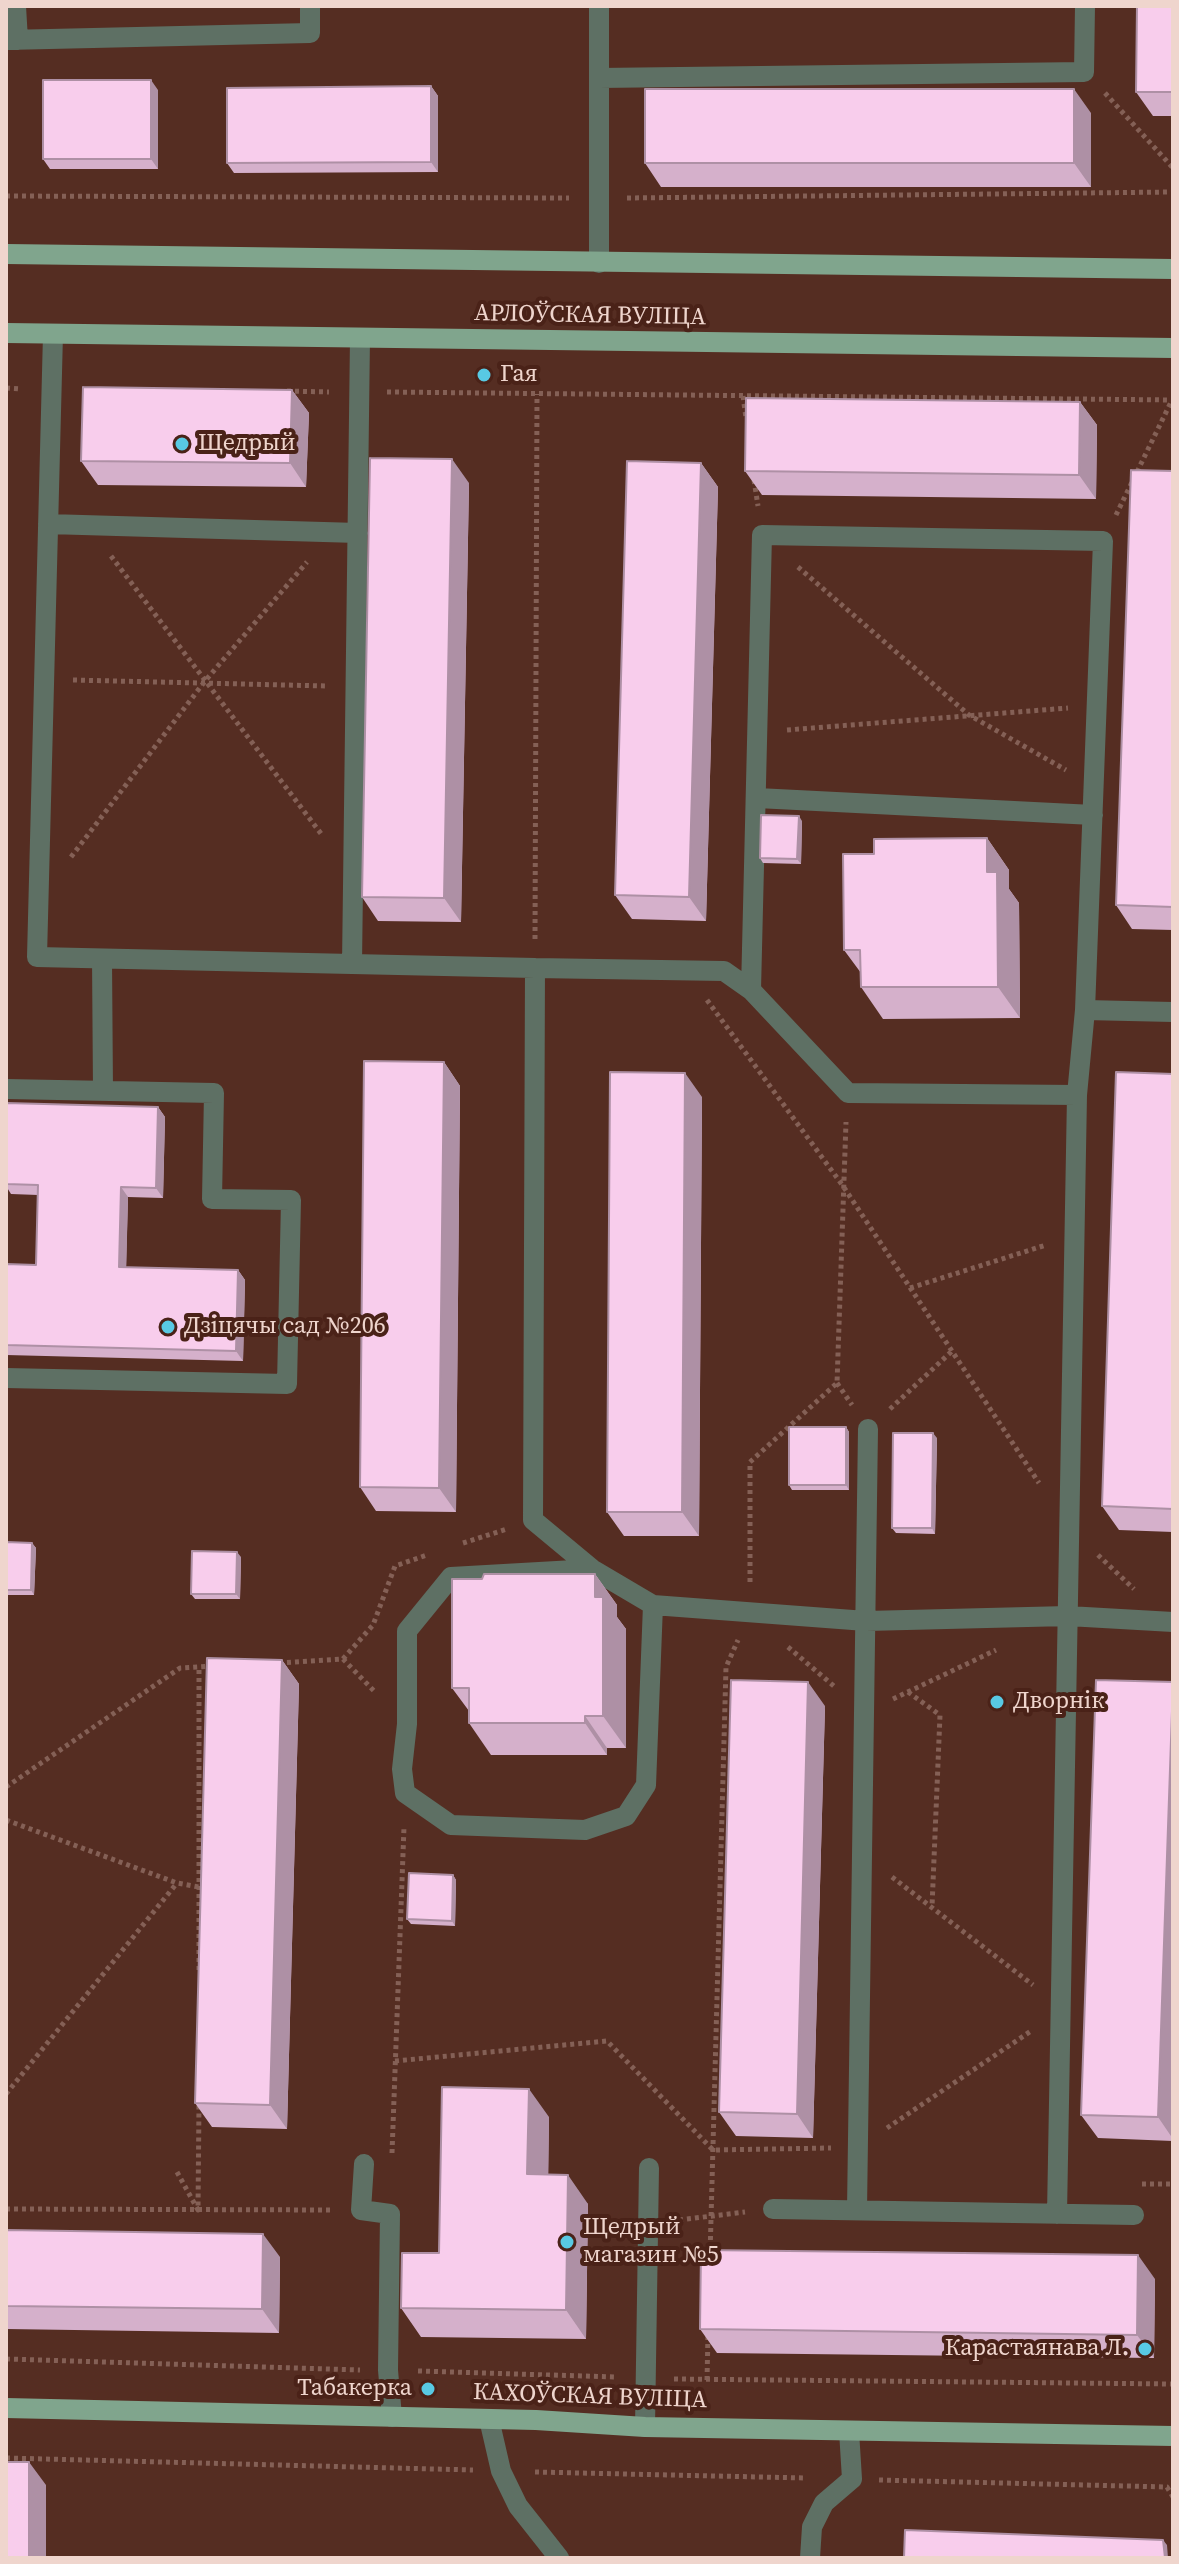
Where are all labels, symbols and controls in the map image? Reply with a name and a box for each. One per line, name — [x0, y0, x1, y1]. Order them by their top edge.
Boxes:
street label: АРЛОЎСКАЯ ВУЛІЦА — [474, 300, 706, 332]
place label: Гая — [500, 361, 537, 389]
marker: Гая — [475, 366, 493, 384]
place label: Щедрый — [198, 430, 295, 458]
marker: Щедрый — [173, 435, 191, 453]
place label: Дзіцячы сад №206 — [184, 1313, 386, 1341]
marker: Дзіцячы сад №206 — [159, 1318, 177, 1336]
place label: Дворнік — [1013, 1688, 1105, 1716]
marker: Дворнік — [988, 1693, 1006, 1711]
place label: Щедрый магазин №5 — [583, 2214, 719, 2270]
marker: Щедрый магазин №5 — [558, 2233, 576, 2251]
place label: Карастаянава Л. — [945, 2335, 1129, 2363]
marker: Карастаянава Л. — [1136, 2340, 1154, 2358]
place label: Табакерка — [297, 2375, 412, 2403]
street label: КАХОЎСКАЯ ВУЛІЦА — [472, 2379, 708, 2415]
marker: Табакерка — [419, 2380, 437, 2398]

